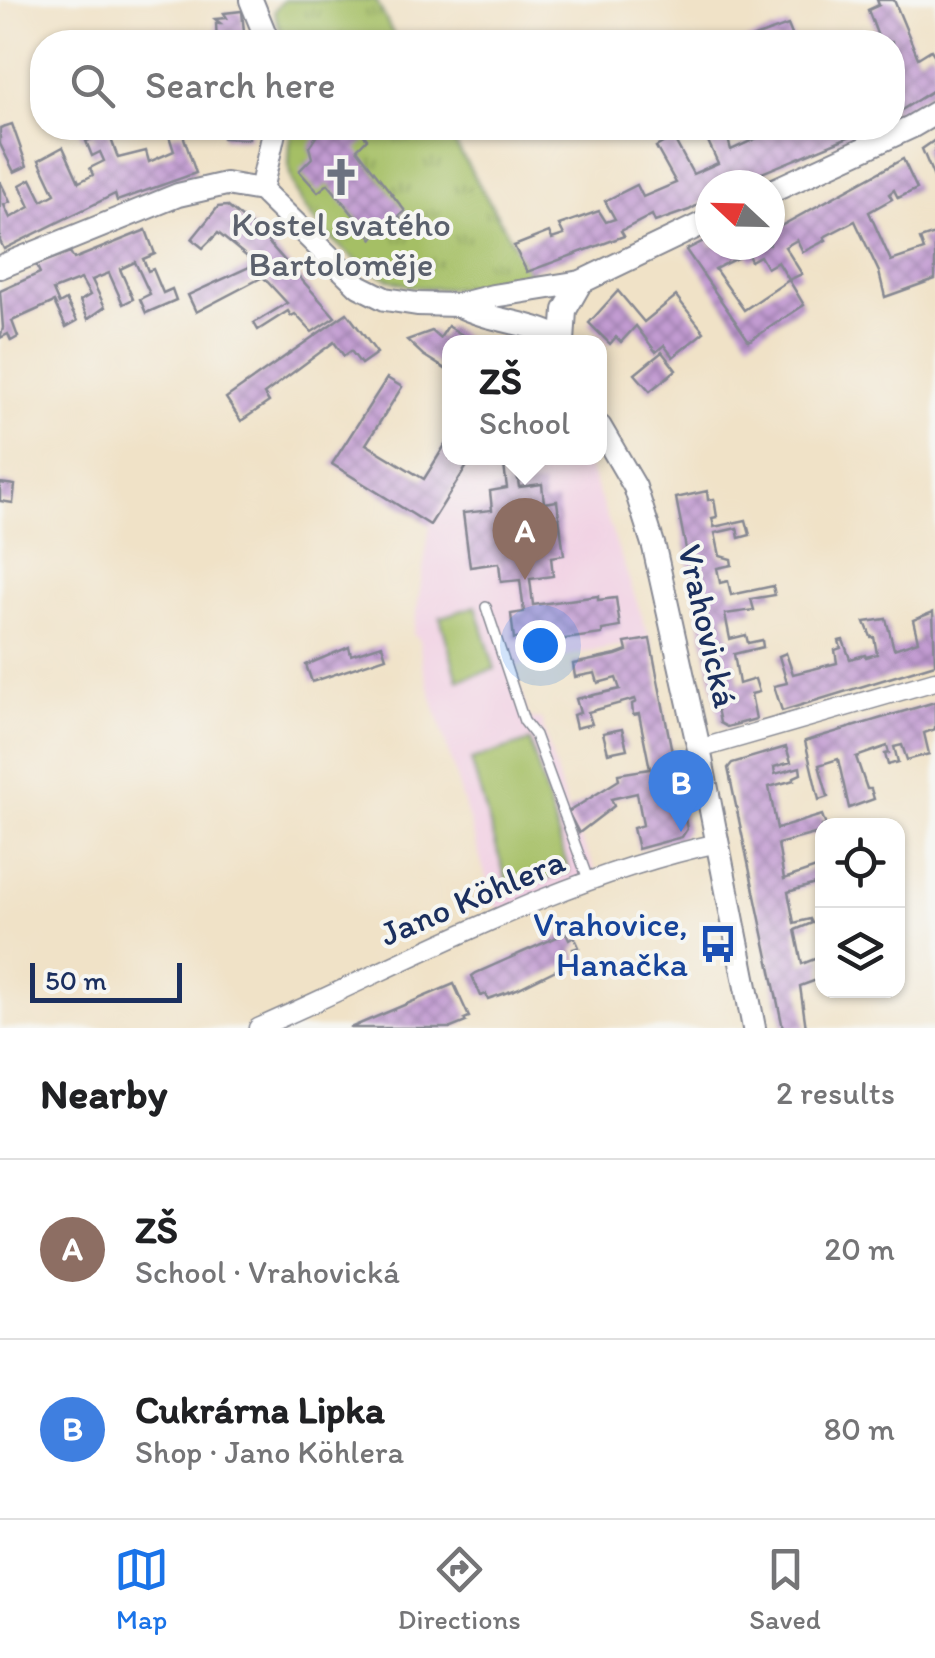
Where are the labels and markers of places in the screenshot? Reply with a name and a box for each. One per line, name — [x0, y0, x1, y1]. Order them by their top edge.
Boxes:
church icon: Kostel svatého Bartoloměje — [320, 156, 362, 198]
place label: Kostel svatého Bartoloměje — [231, 203, 451, 285]
pin: A — [492, 498, 558, 580]
pin: B — [648, 750, 714, 832]
place label: Vrahovice, Hanačka — [533, 903, 688, 985]
bus stop icon: Vrahovice, Hanačka — [697, 923, 739, 965]

